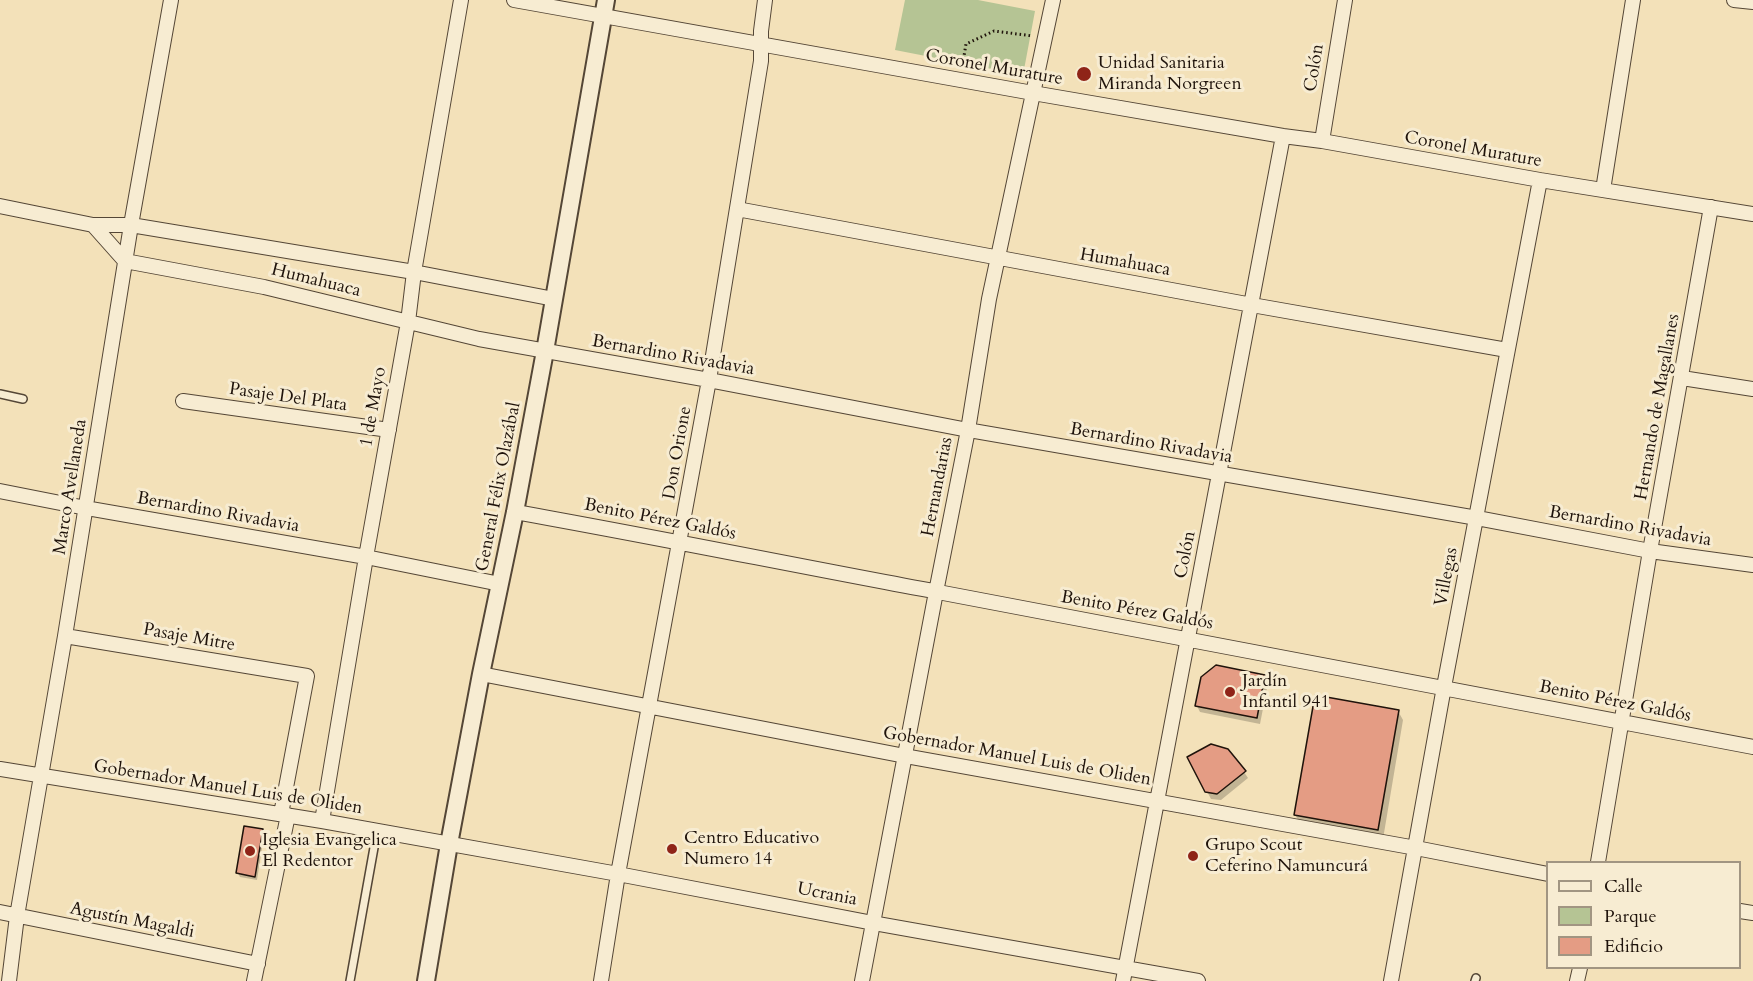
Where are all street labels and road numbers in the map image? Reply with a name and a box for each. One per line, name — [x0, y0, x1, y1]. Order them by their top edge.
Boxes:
street label: Colón — [1301, 43, 1329, 93]
street label: Coronel Murature — [924, 45, 1064, 91]
street label: Coronel Murature — [1403, 127, 1543, 173]
street label: Humahuaca — [1078, 244, 1172, 282]
street label: Humahuaca — [269, 259, 363, 303]
street label: Hernando de Magallanes — [1631, 312, 1685, 502]
street label: Bernardino Rivadavia — [590, 331, 756, 381]
street label: 1 de Mayo — [356, 365, 392, 449]
street label: Pasaje Del Plata — [228, 379, 348, 417]
street label: General Félix Olazábal — [472, 400, 526, 574]
street label: Don Orione — [659, 404, 697, 502]
street label: Marco Avellaneda — [50, 418, 92, 556]
street label: Bernardino Rivadavia — [1068, 419, 1234, 469]
street label: Hernandarias — [918, 435, 958, 539]
street label: Bernardino Rivadavia — [135, 488, 301, 538]
street label: Benito Pérez Galdós — [582, 495, 738, 545]
street label: Bernardino Rivadavia — [1547, 502, 1713, 552]
street label: Colón — [1171, 529, 1201, 581]
street label: Villegas — [1431, 546, 1463, 608]
street label: Benito Pérez Galdós — [1059, 587, 1215, 635]
street label: Pasaje Mitre — [141, 619, 237, 657]
street label: Benito Pérez Galdós — [1537, 677, 1693, 727]
street label: Gobernador Manuel Luis de Oliden — [881, 723, 1153, 791]
street label: Gobernador Manuel Luis de Oliden — [92, 756, 364, 820]
street label: Ucrania — [795, 879, 859, 911]
street label: Agustín Magaldi — [68, 898, 196, 944]

